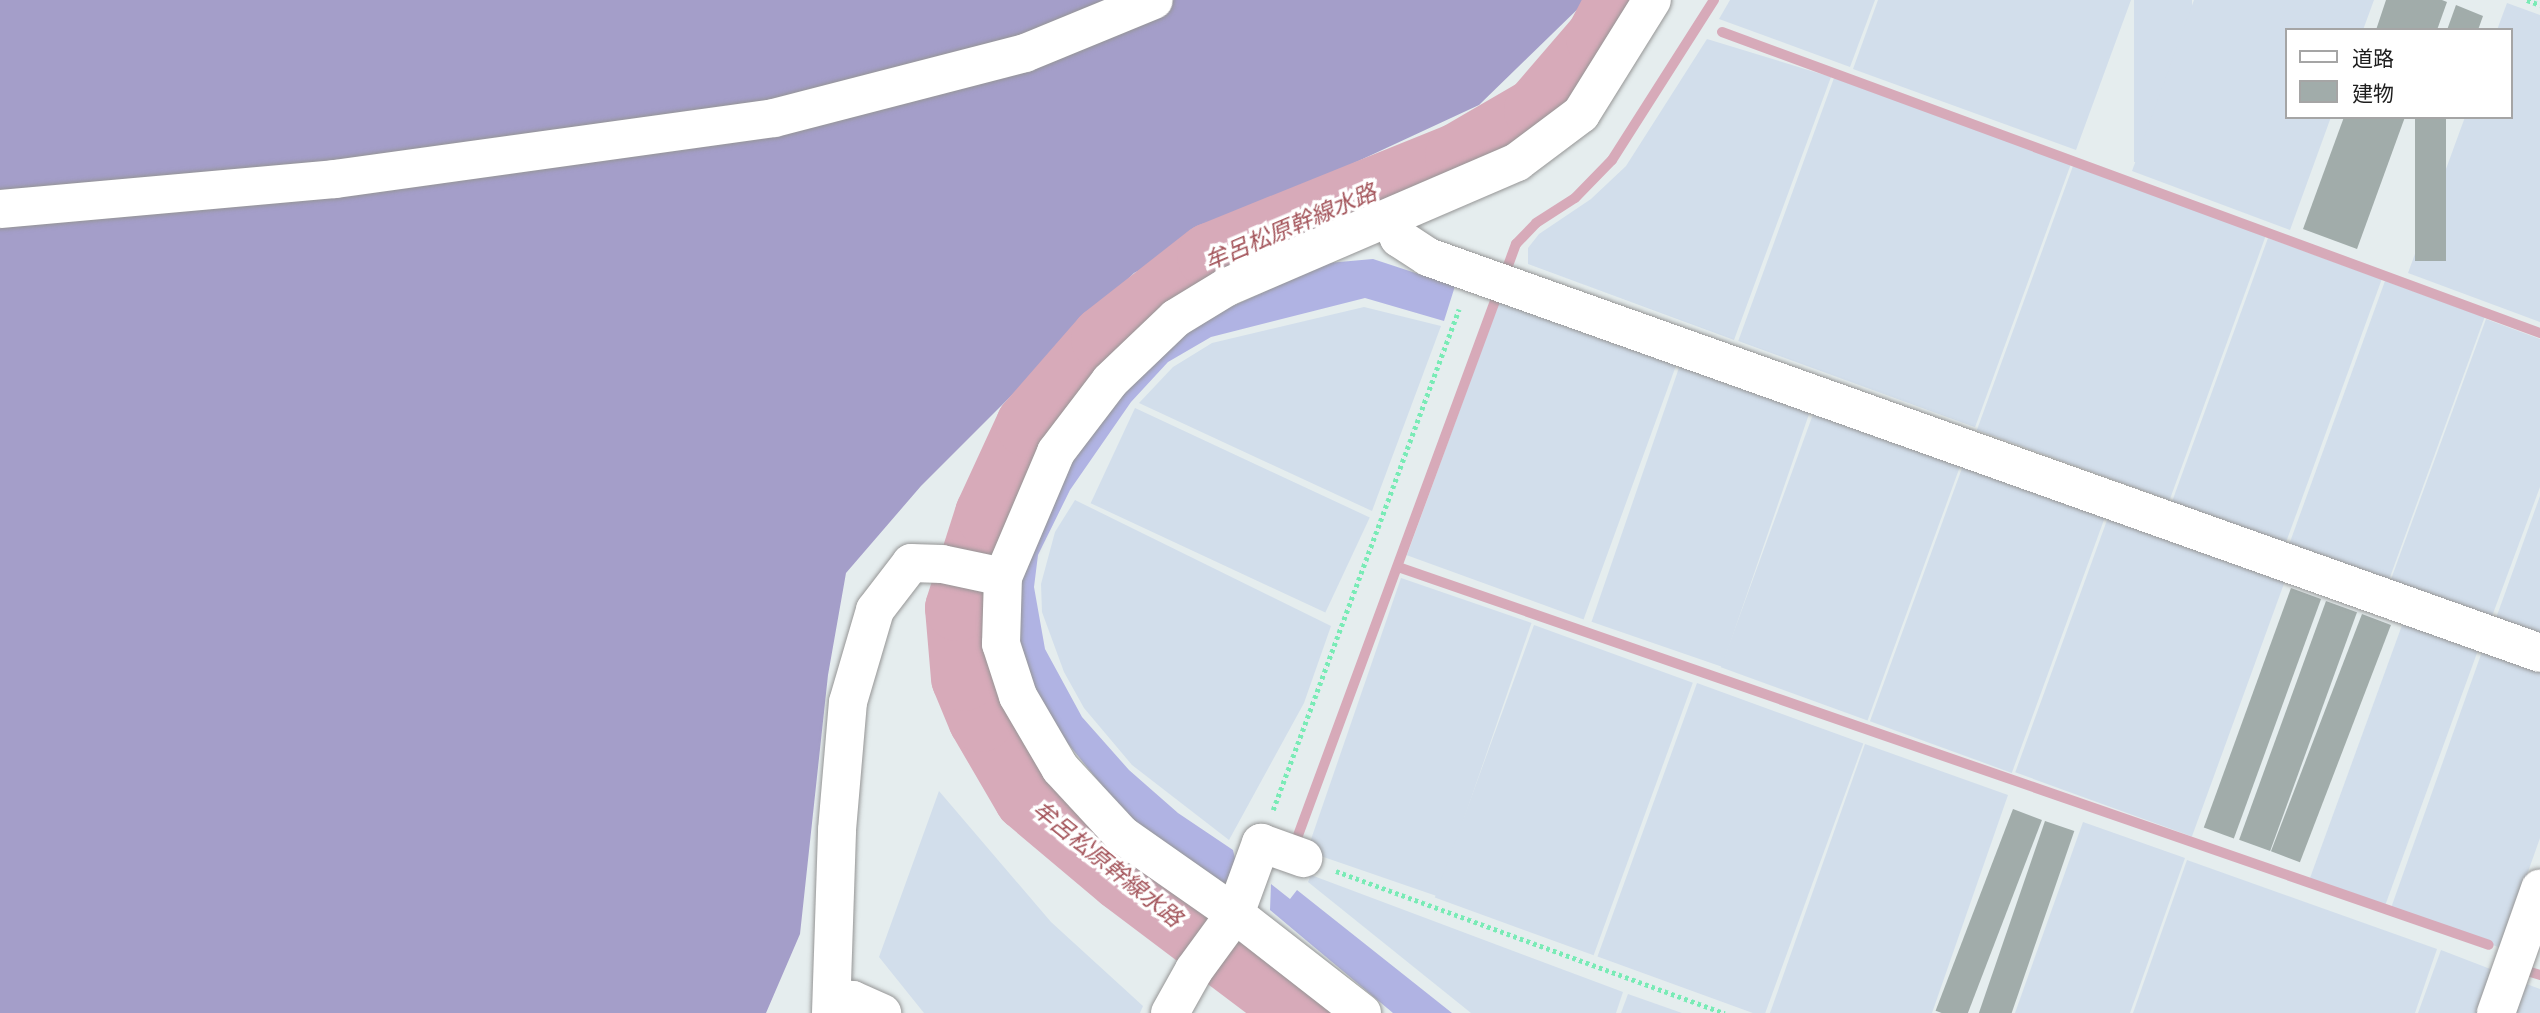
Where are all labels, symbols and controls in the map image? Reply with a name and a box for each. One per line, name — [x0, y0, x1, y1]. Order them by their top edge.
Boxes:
legend — [2284, 28, 2512, 119]
text: 道路 — [2352, 45, 2394, 71]
text: 建物 — [2352, 80, 2394, 106]
water label: 牟呂松原幹線水路 — [1200, 177, 1380, 275]
water label: 牟呂松原幹線水路 — [1028, 794, 1188, 932]

